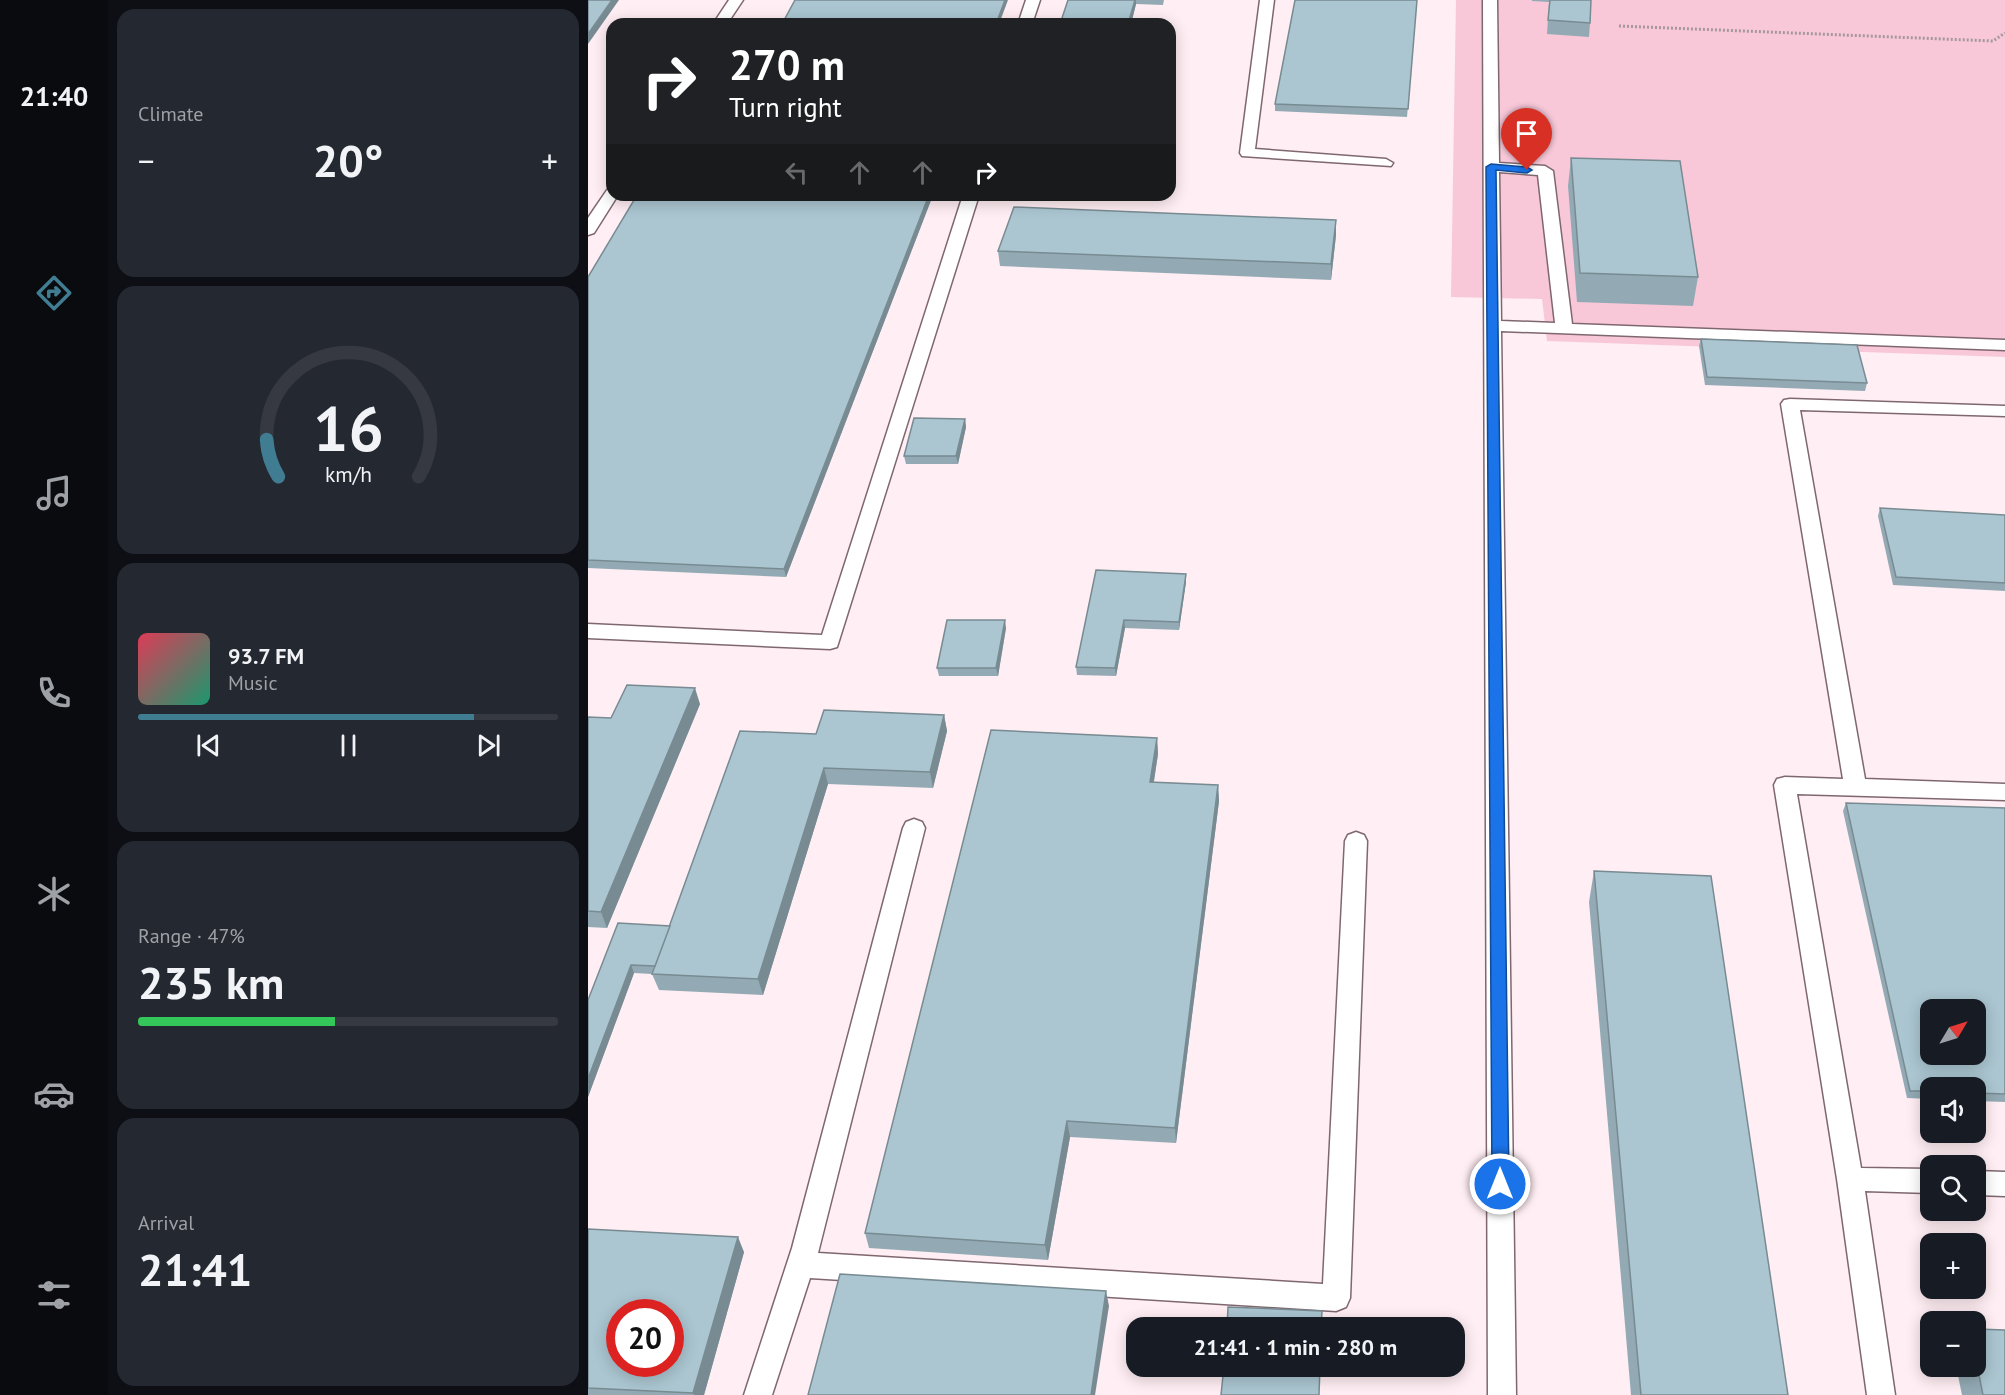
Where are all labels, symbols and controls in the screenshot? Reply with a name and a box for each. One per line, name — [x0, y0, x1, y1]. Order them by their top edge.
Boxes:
text: 270 m — [729, 37, 845, 92]
icon: right — [630, 42, 708, 120]
text: 21:40 — [20, 79, 88, 113]
text: Turn right — [729, 90, 842, 124]
text: Climate — [138, 101, 204, 127]
pin — [1501, 108, 1552, 170]
icon: arrive — [1510, 117, 1543, 150]
text: 20° — [313, 131, 383, 189]
text: − — [138, 139, 155, 182]
text: + — [541, 139, 558, 182]
icon: left — [780, 156, 813, 189]
icon: ahead — [843, 156, 876, 189]
icon: ahead — [906, 156, 939, 189]
icon: right — [969, 156, 1002, 189]
icon: directions — [33, 272, 75, 314]
text: 16 — [313, 387, 383, 468]
text: km/h — [324, 461, 371, 489]
icon: music — [33, 472, 75, 514]
text: 93.7 FM — [228, 642, 304, 670]
text: Music — [228, 670, 277, 696]
icon: phone — [33, 672, 75, 714]
icon: previous — [192, 729, 225, 762]
icon: pause — [332, 729, 365, 762]
icon: next — [472, 729, 505, 762]
icon: climate — [33, 873, 75, 915]
text: Range · 47% — [138, 923, 245, 949]
text: 235 km — [138, 953, 284, 1011]
north arrow — [1920, 999, 1986, 1065]
map controls — [1920, 999, 1986, 1377]
icon: car — [33, 1073, 75, 1115]
button: sound — [1920, 1077, 1986, 1143]
position arrow — [1468, 1152, 1532, 1216]
button: search — [1920, 1155, 1986, 1221]
text: Arrival — [138, 1210, 194, 1236]
button: + — [1920, 1233, 1986, 1299]
text: 21:41 — [138, 1240, 252, 1298]
icon: filters — [33, 1274, 75, 1316]
speed limit sign: 20 — [606, 1299, 684, 1377]
button: − — [1920, 1311, 1986, 1377]
text: 21:41 · 1 min · 280 m — [1194, 1333, 1397, 1361]

